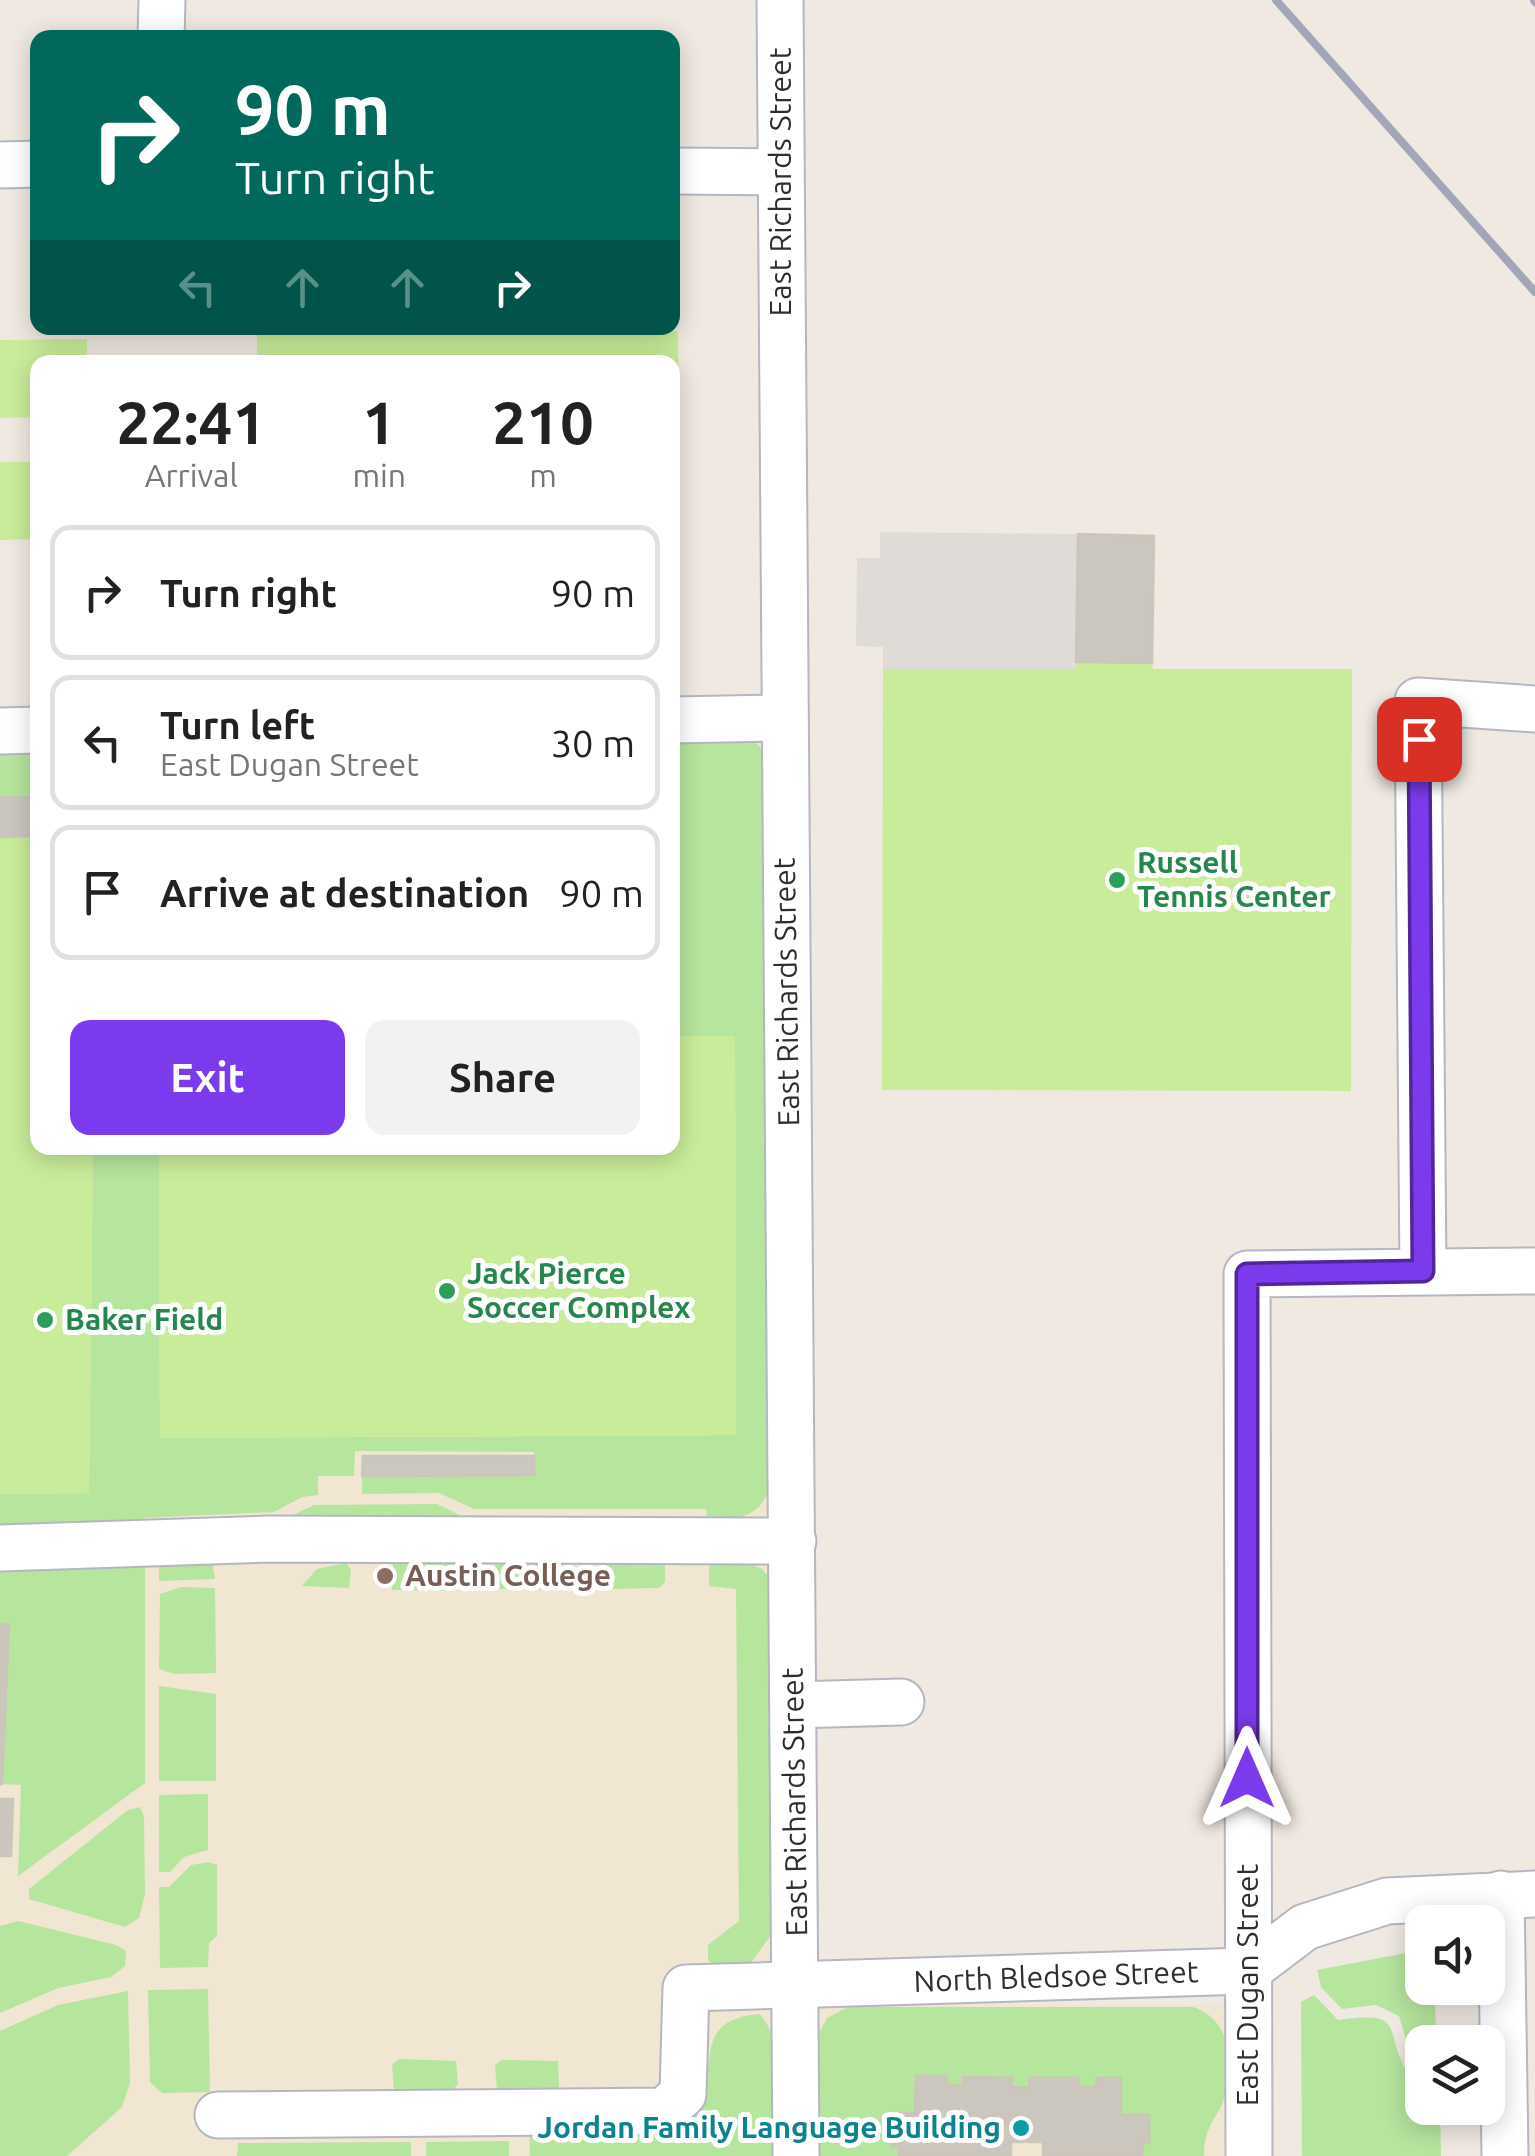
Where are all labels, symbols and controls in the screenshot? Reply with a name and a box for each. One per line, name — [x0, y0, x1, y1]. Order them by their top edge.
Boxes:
street label: East Richards Street — [763, 47, 797, 316]
icon: right — [70, 70, 200, 200]
text: 90 m — [235, 70, 391, 148]
text: Turn right — [235, 152, 435, 203]
icon: left — [170, 260, 225, 315]
icon: ahead — [275, 260, 330, 315]
icon: ahead — [380, 260, 435, 315]
icon: right — [485, 260, 540, 315]
text: 22:41 — [116, 388, 266, 455]
text: 1 — [362, 388, 396, 455]
text: 210 — [492, 388, 594, 455]
text: Arrival — [145, 457, 238, 493]
text: min — [352, 457, 406, 493]
text: m — [529, 457, 557, 493]
icon: right — [75, 565, 130, 620]
text: Turn right — [160, 572, 337, 614]
text: 90 m — [551, 572, 635, 614]
pin — [1377, 697, 1462, 782]
text: Turn left — [160, 704, 315, 746]
icon: arrive — [1392, 712, 1447, 767]
icon: left — [75, 715, 130, 770]
text: 30 m — [551, 722, 635, 764]
text: East Dugan Street — [160, 746, 419, 782]
place label: Russell Tennis Center — [1137, 845, 1331, 913]
street label: East Richards Street — [767, 857, 805, 1127]
icon: arrive — [75, 865, 130, 920]
marker: Russell Tennis Center — [1106, 869, 1128, 891]
text: Arrive at destination — [160, 872, 529, 914]
text: 90 m — [559, 872, 644, 914]
button: Exit — [70, 1020, 345, 1135]
button: Share — [365, 1020, 640, 1135]
place label: Jack Pierce Soccer Complex — [467, 1256, 691, 1324]
marker: Jack Pierce Soccer Complex — [436, 1280, 458, 1302]
place label: Baker Field — [65, 1302, 223, 1336]
marker: Baker Field — [34, 1309, 56, 1331]
place label: Austin College — [405, 1558, 611, 1592]
marker: Austin College — [374, 1565, 396, 1587]
street label: East Richards Street — [775, 1667, 813, 1937]
position arrow — [1195, 1726, 1299, 1830]
street label: East Dugan Street — [1230, 1863, 1264, 2106]
map controls — [1405, 1905, 1505, 2125]
button: sound — [1405, 1905, 1505, 2005]
street label: North Bledsoe Street — [913, 1954, 1199, 1998]
button: layers — [1405, 2025, 1505, 2125]
place label: Jordan Family Language Building — [537, 2110, 1001, 2144]
marker: Jordan Family Language Building — [1010, 2117, 1032, 2139]

